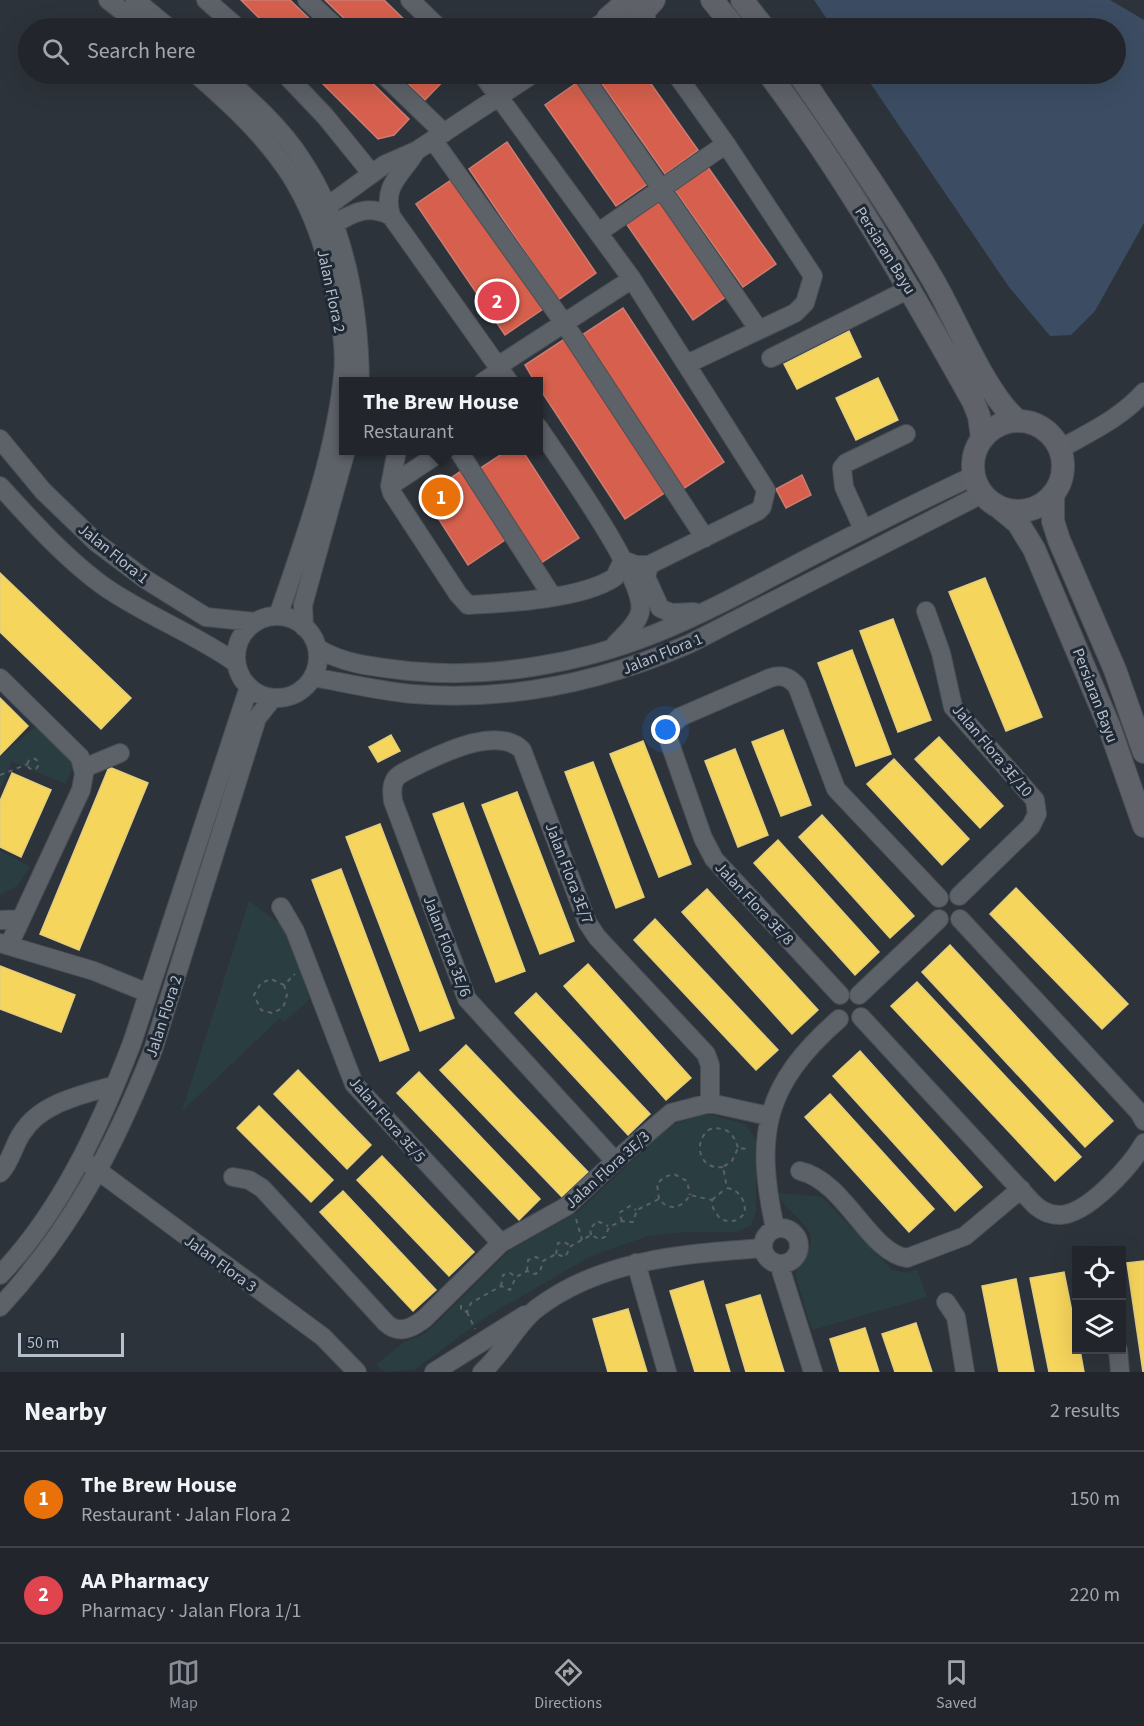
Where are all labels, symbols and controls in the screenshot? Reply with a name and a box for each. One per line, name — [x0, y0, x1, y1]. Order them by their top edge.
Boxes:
search box — [18, 18, 1126, 84]
icon: search — [39, 35, 72, 68]
text: Search here — [87, 35, 195, 67]
street label: Persiaran Bayu — [849, 202, 921, 299]
street label: Jalan Flora 2 — [311, 247, 351, 335]
pin: 2 — [478, 278, 516, 324]
popup — [339, 377, 543, 455]
text: The Brew House — [363, 386, 519, 418]
text: Restaurant — [363, 418, 454, 446]
pin: 1 — [422, 474, 460, 520]
street label: Jalan Flora 1 — [73, 519, 153, 589]
street label: Jalan Flora 1 — [619, 628, 706, 680]
street label: Persiaran Bayu — [1067, 645, 1123, 746]
street label: Jalan Flora 3E/10 — [947, 700, 1038, 802]
your location — [651, 715, 680, 744]
street label: Jalan Flora 3E/7 — [540, 820, 598, 927]
street label: Jalan Flora 3E/8 — [710, 857, 799, 950]
street label: Jalan Flora 3E/6 — [418, 893, 476, 1000]
street label: Jalan Flora 2 — [140, 973, 188, 1060]
street label: Jalan Flora 3E/5 — [344, 1072, 431, 1167]
street label: Jalan Flora 3E/3 — [561, 1126, 655, 1214]
street label: Jalan Flora 3 — [180, 1230, 261, 1298]
map controls — [1072, 1246, 1126, 1354]
button: locate — [1072, 1246, 1126, 1300]
button: layers — [1072, 1300, 1126, 1354]
scale bar — [18, 1330, 124, 1358]
text: 50 m — [27, 1332, 59, 1354]
text: Nearby — [24, 1393, 107, 1430]
text: 2 results — [1050, 1397, 1120, 1425]
text: The Brew House — [81, 1469, 237, 1501]
text: 1 — [38, 1485, 49, 1513]
text: 150 m — [1070, 1485, 1120, 1513]
text: Restaurant · Jalan Flora 2 — [81, 1501, 291, 1529]
text: AA Pharmacy — [81, 1565, 209, 1597]
text: 2 — [38, 1581, 49, 1609]
text: 220 m — [1070, 1581, 1120, 1609]
text: Pharmacy · Jalan Flora 1/1 — [81, 1597, 301, 1625]
tab: Map — [167, 1656, 200, 1714]
tab: Directions — [534, 1656, 602, 1714]
tab: Saved — [936, 1656, 977, 1714]

